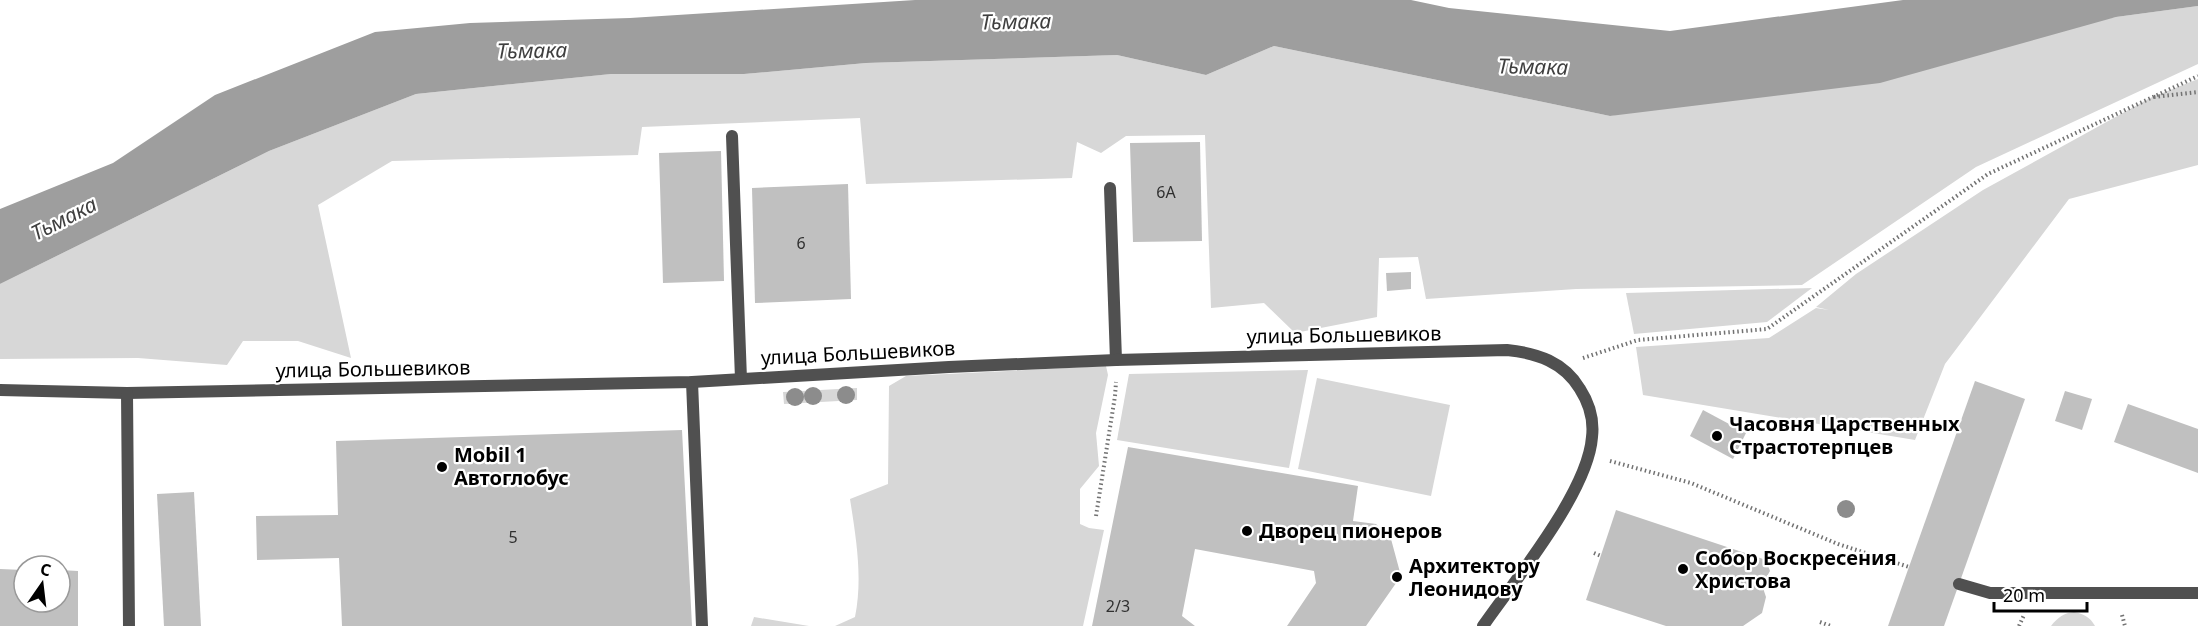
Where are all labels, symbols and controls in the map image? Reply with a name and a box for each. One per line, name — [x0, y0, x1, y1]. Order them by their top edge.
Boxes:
water label: Тьмака — [980, 6, 1052, 36]
water label: Тьмака — [496, 35, 568, 65]
water label: Тьмака — [1497, 51, 1569, 81]
house number: 6А — [1156, 181, 1176, 203]
water label: Тьмака — [26, 190, 102, 247]
house number: 6 — [796, 232, 806, 254]
street label: улица Большевиков — [1246, 319, 1442, 350]
street label: улица Большевиков — [760, 334, 956, 371]
street label: улица Большевиков — [275, 353, 471, 384]
place label: Часовня Царственных Страстотерпцев — [1729, 410, 1960, 460]
marker: Часовня Царственных Страстотерпцев — [1710, 429, 1724, 443]
place label: Mobil 1 Автоглобус — [454, 441, 569, 491]
marker: Mobil 1 Автоглобус — [435, 460, 449, 474]
place label: Дворец пионеров — [1259, 517, 1442, 544]
marker: Дворец пионеров — [1240, 524, 1254, 538]
house number: 5 — [508, 526, 518, 548]
place label: Собор Воскресения Христова — [1695, 544, 1897, 594]
place label: Архитектору Леонидову — [1409, 552, 1540, 602]
north arrow — [12, 554, 72, 614]
text: С — [38, 558, 53, 581]
marker: Собор Воскресения Христова — [1676, 562, 1690, 576]
marker: Архитектору Леонидову — [1390, 570, 1404, 584]
scale bar — [1994, 575, 2087, 613]
text: 20 m — [2003, 583, 2045, 607]
house number: 2/3 — [1106, 595, 1130, 617]

